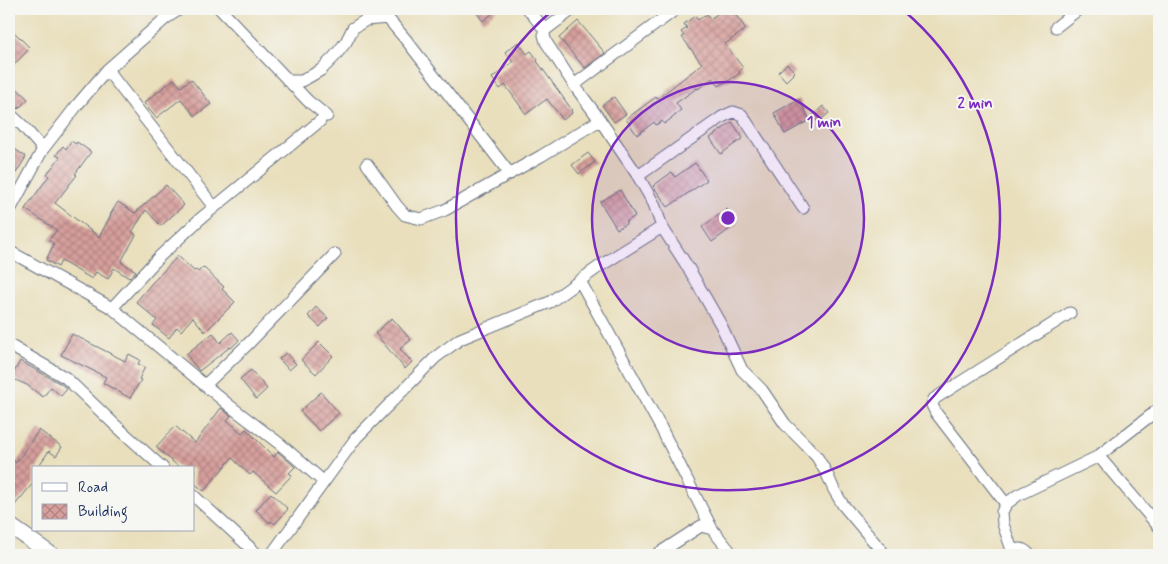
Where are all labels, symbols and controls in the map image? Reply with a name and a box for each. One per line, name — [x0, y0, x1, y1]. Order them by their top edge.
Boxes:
text: 2 min — [957, 94, 993, 114]
text: 1 min — [807, 113, 841, 133]
centre of rings — [719, 209, 737, 227]
legend — [32, 466, 195, 532]
text: Road — [78, 478, 108, 498]
text: Building — [78, 502, 128, 523]

